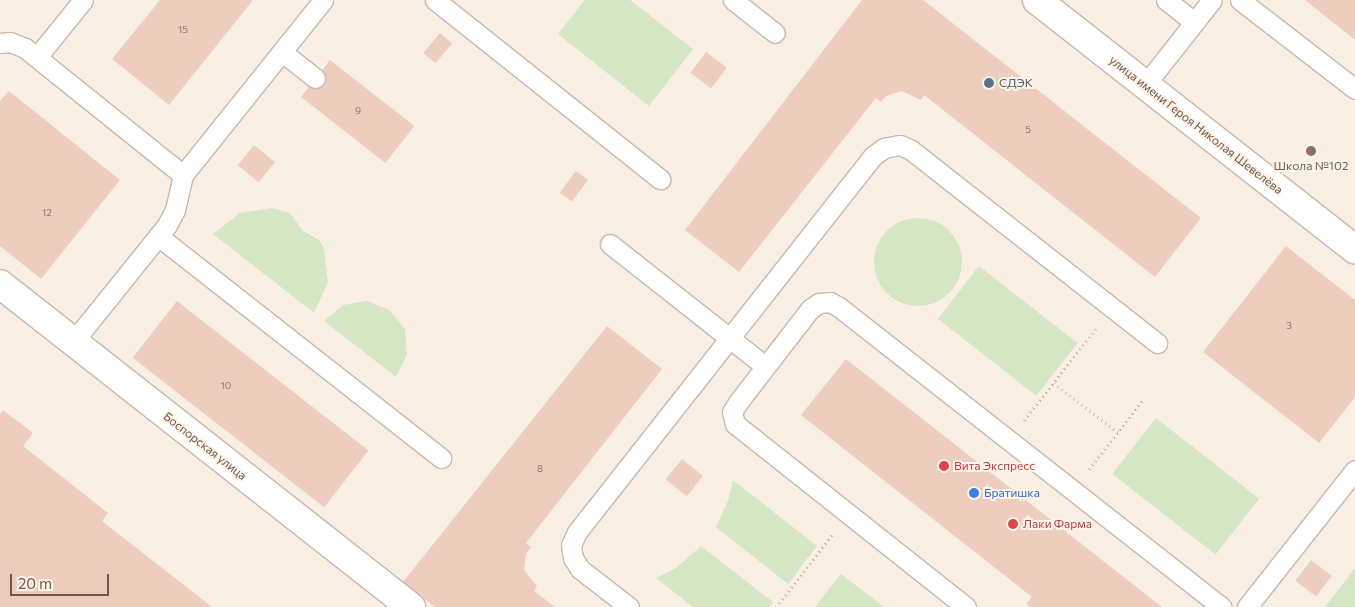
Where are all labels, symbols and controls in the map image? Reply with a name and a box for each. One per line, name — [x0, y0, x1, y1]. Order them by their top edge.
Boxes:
house number: 15 — [178, 24, 188, 36]
street label: улица имени Героя Николая Шевелёва — [1106, 53, 1286, 197]
place label: СДЭК — [999, 76, 1033, 90]
marker: СДЭК — [983, 77, 995, 89]
house number: 9 — [355, 105, 361, 117]
house number: 5 — [1025, 124, 1031, 136]
marker: Школа №102 — [1305, 145, 1317, 157]
place label: Школа №102 — [1274, 159, 1348, 173]
house number: 12 — [42, 207, 52, 219]
house number: 3 — [1286, 320, 1292, 332]
house number: 10 — [221, 380, 231, 392]
street label: Боспорская улица — [161, 409, 249, 483]
place label: Вита Экспресс — [954, 459, 1035, 473]
marker: Вита Экспресс — [938, 460, 950, 472]
house number: 8 — [537, 463, 543, 475]
place label: Братишка — [984, 486, 1040, 500]
marker: Братишка — [968, 487, 980, 499]
place label: Лаки Фарма — [1023, 517, 1092, 531]
marker: Лаки Фарма — [1007, 518, 1019, 530]
scale bar — [12, 564, 111, 596]
text: 20 m — [18, 574, 52, 592]

